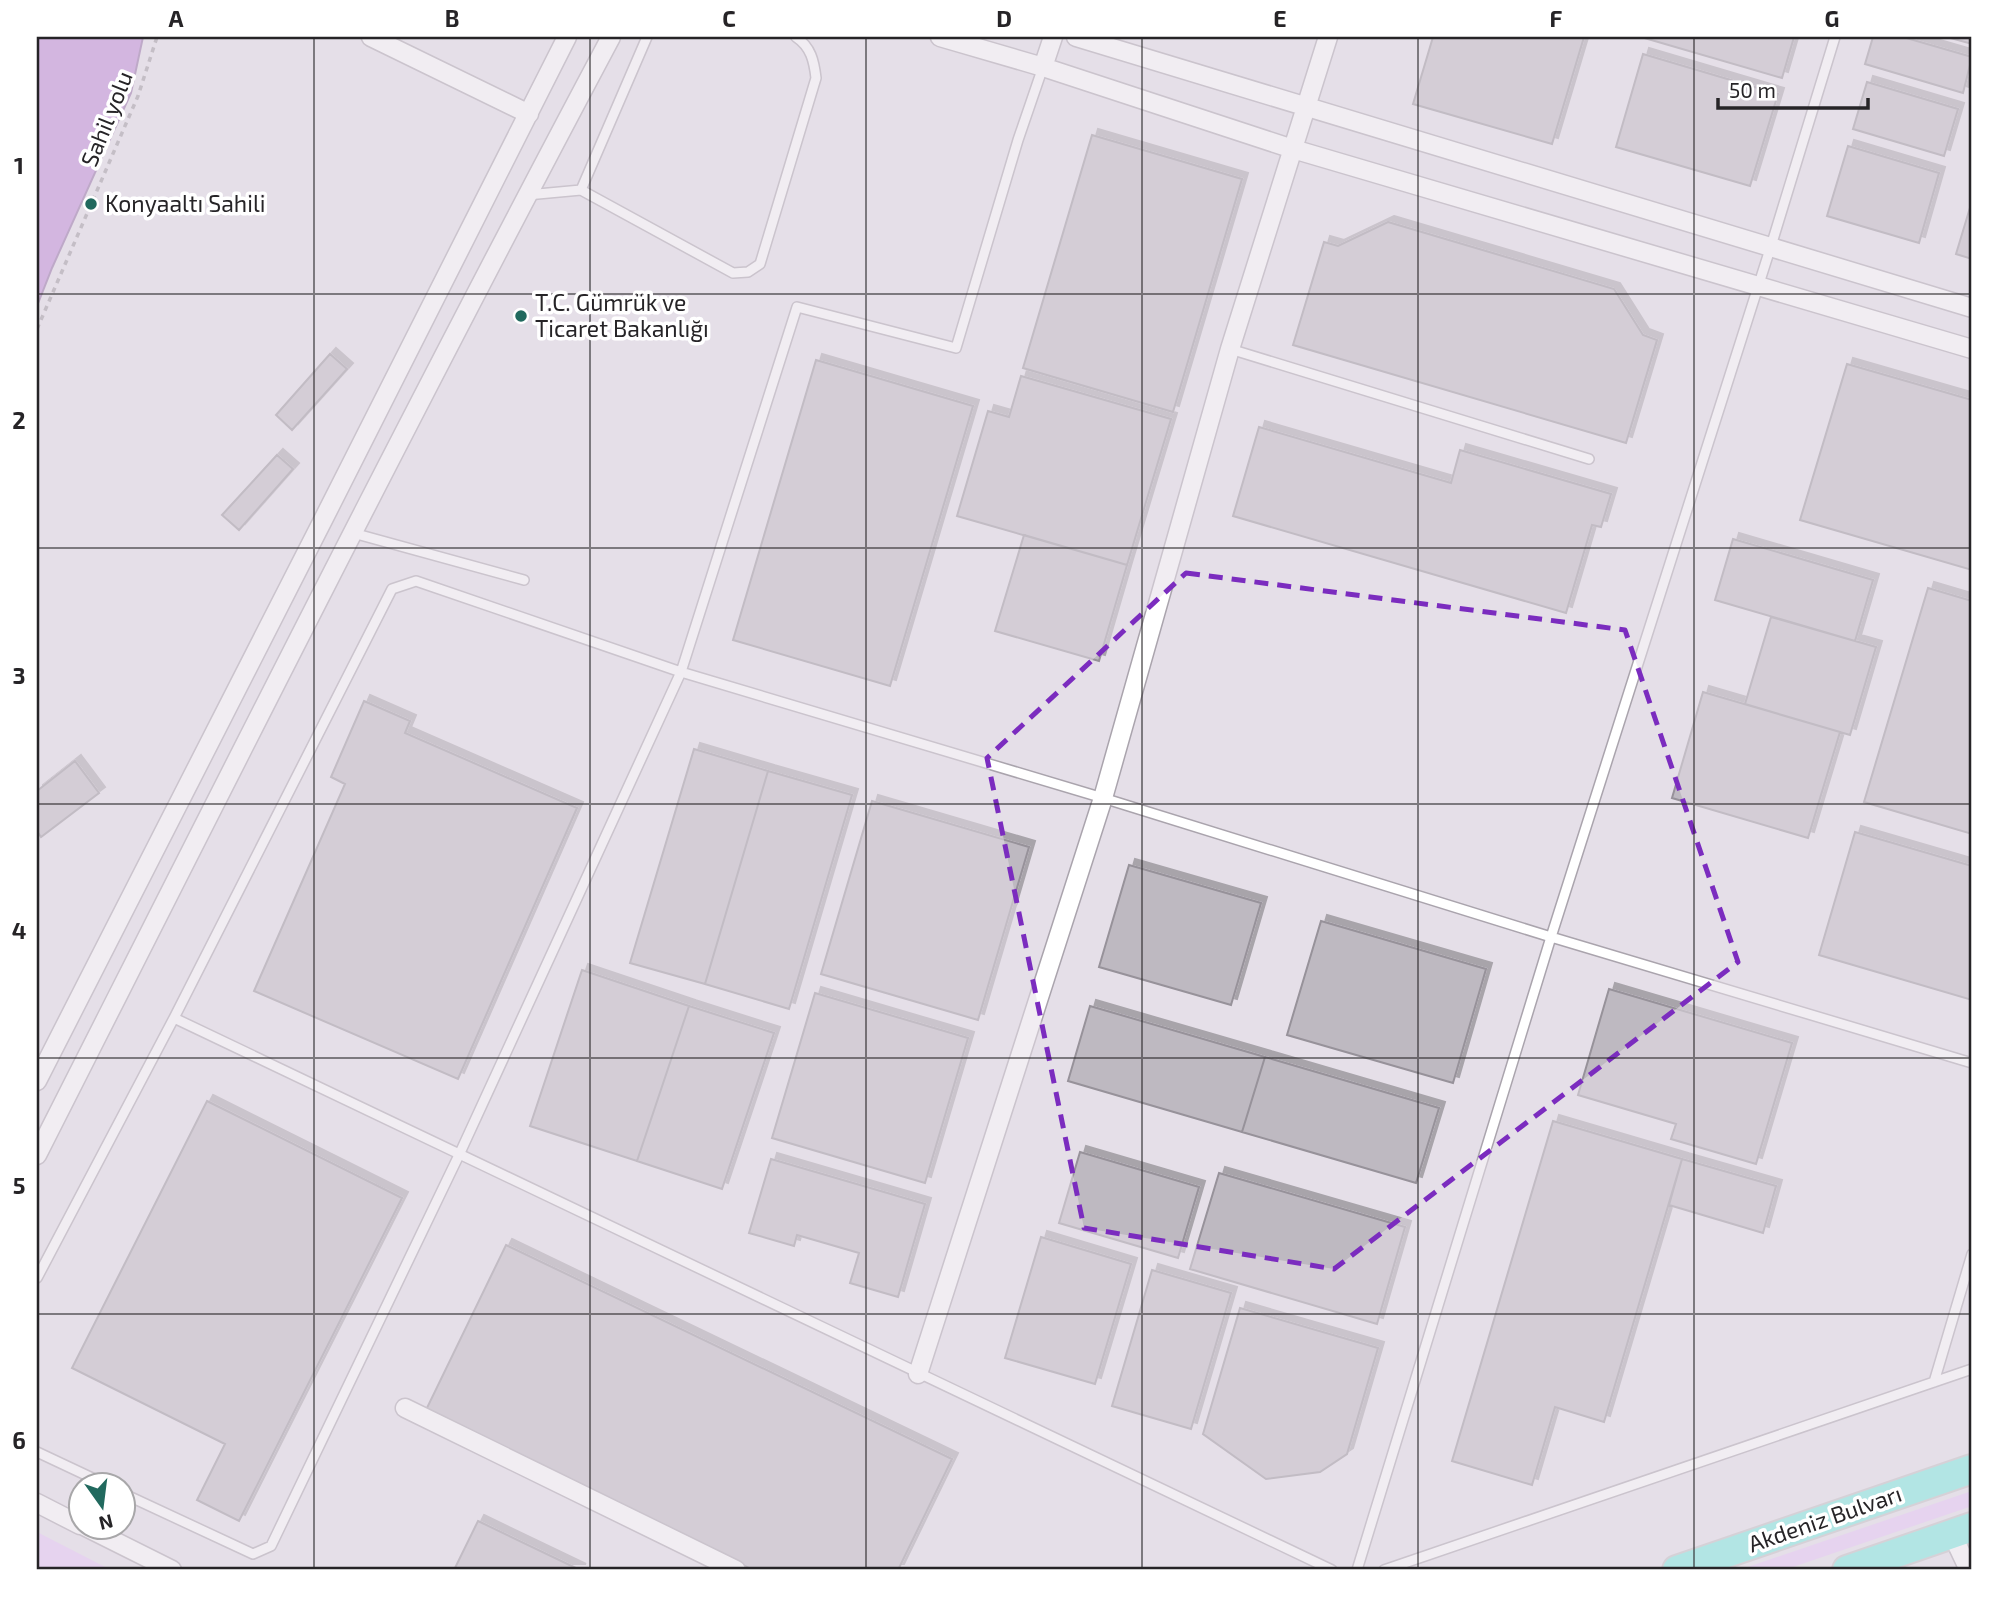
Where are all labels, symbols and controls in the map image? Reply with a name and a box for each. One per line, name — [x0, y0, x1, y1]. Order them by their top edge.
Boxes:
text: A — [168, 4, 184, 32]
text: B — [445, 4, 459, 32]
text: C — [722, 4, 736, 32]
text: D — [996, 4, 1012, 32]
text: E — [1273, 4, 1287, 32]
text: F — [1550, 4, 1563, 32]
text: G — [1825, 4, 1839, 32]
scale bar — [1718, 66, 1869, 110]
street label: Sahil yolu — [74, 67, 138, 170]
text: 50 m — [1729, 77, 1776, 102]
text: 1 — [14, 151, 24, 179]
place label: Konyaaltı Sahili — [105, 189, 265, 217]
marker: Konyaaltı Sahili — [83, 196, 99, 212]
place label: T.C. Gümrük ve Ticaret Bakanlığı — [535, 288, 709, 342]
marker: T.C. Gümrük ve Ticaret Bakanlığı — [513, 308, 529, 324]
text: 2 — [12, 406, 26, 434]
text: 3 — [12, 661, 26, 689]
text: 4 — [12, 916, 26, 944]
text: 5 — [13, 1171, 25, 1199]
text: 6 — [12, 1426, 26, 1454]
north arrow — [66, 1470, 136, 1540]
street label: Akdeniz Bulvarı — [1744, 1479, 1905, 1557]
text: N — [97, 1510, 116, 1536]

